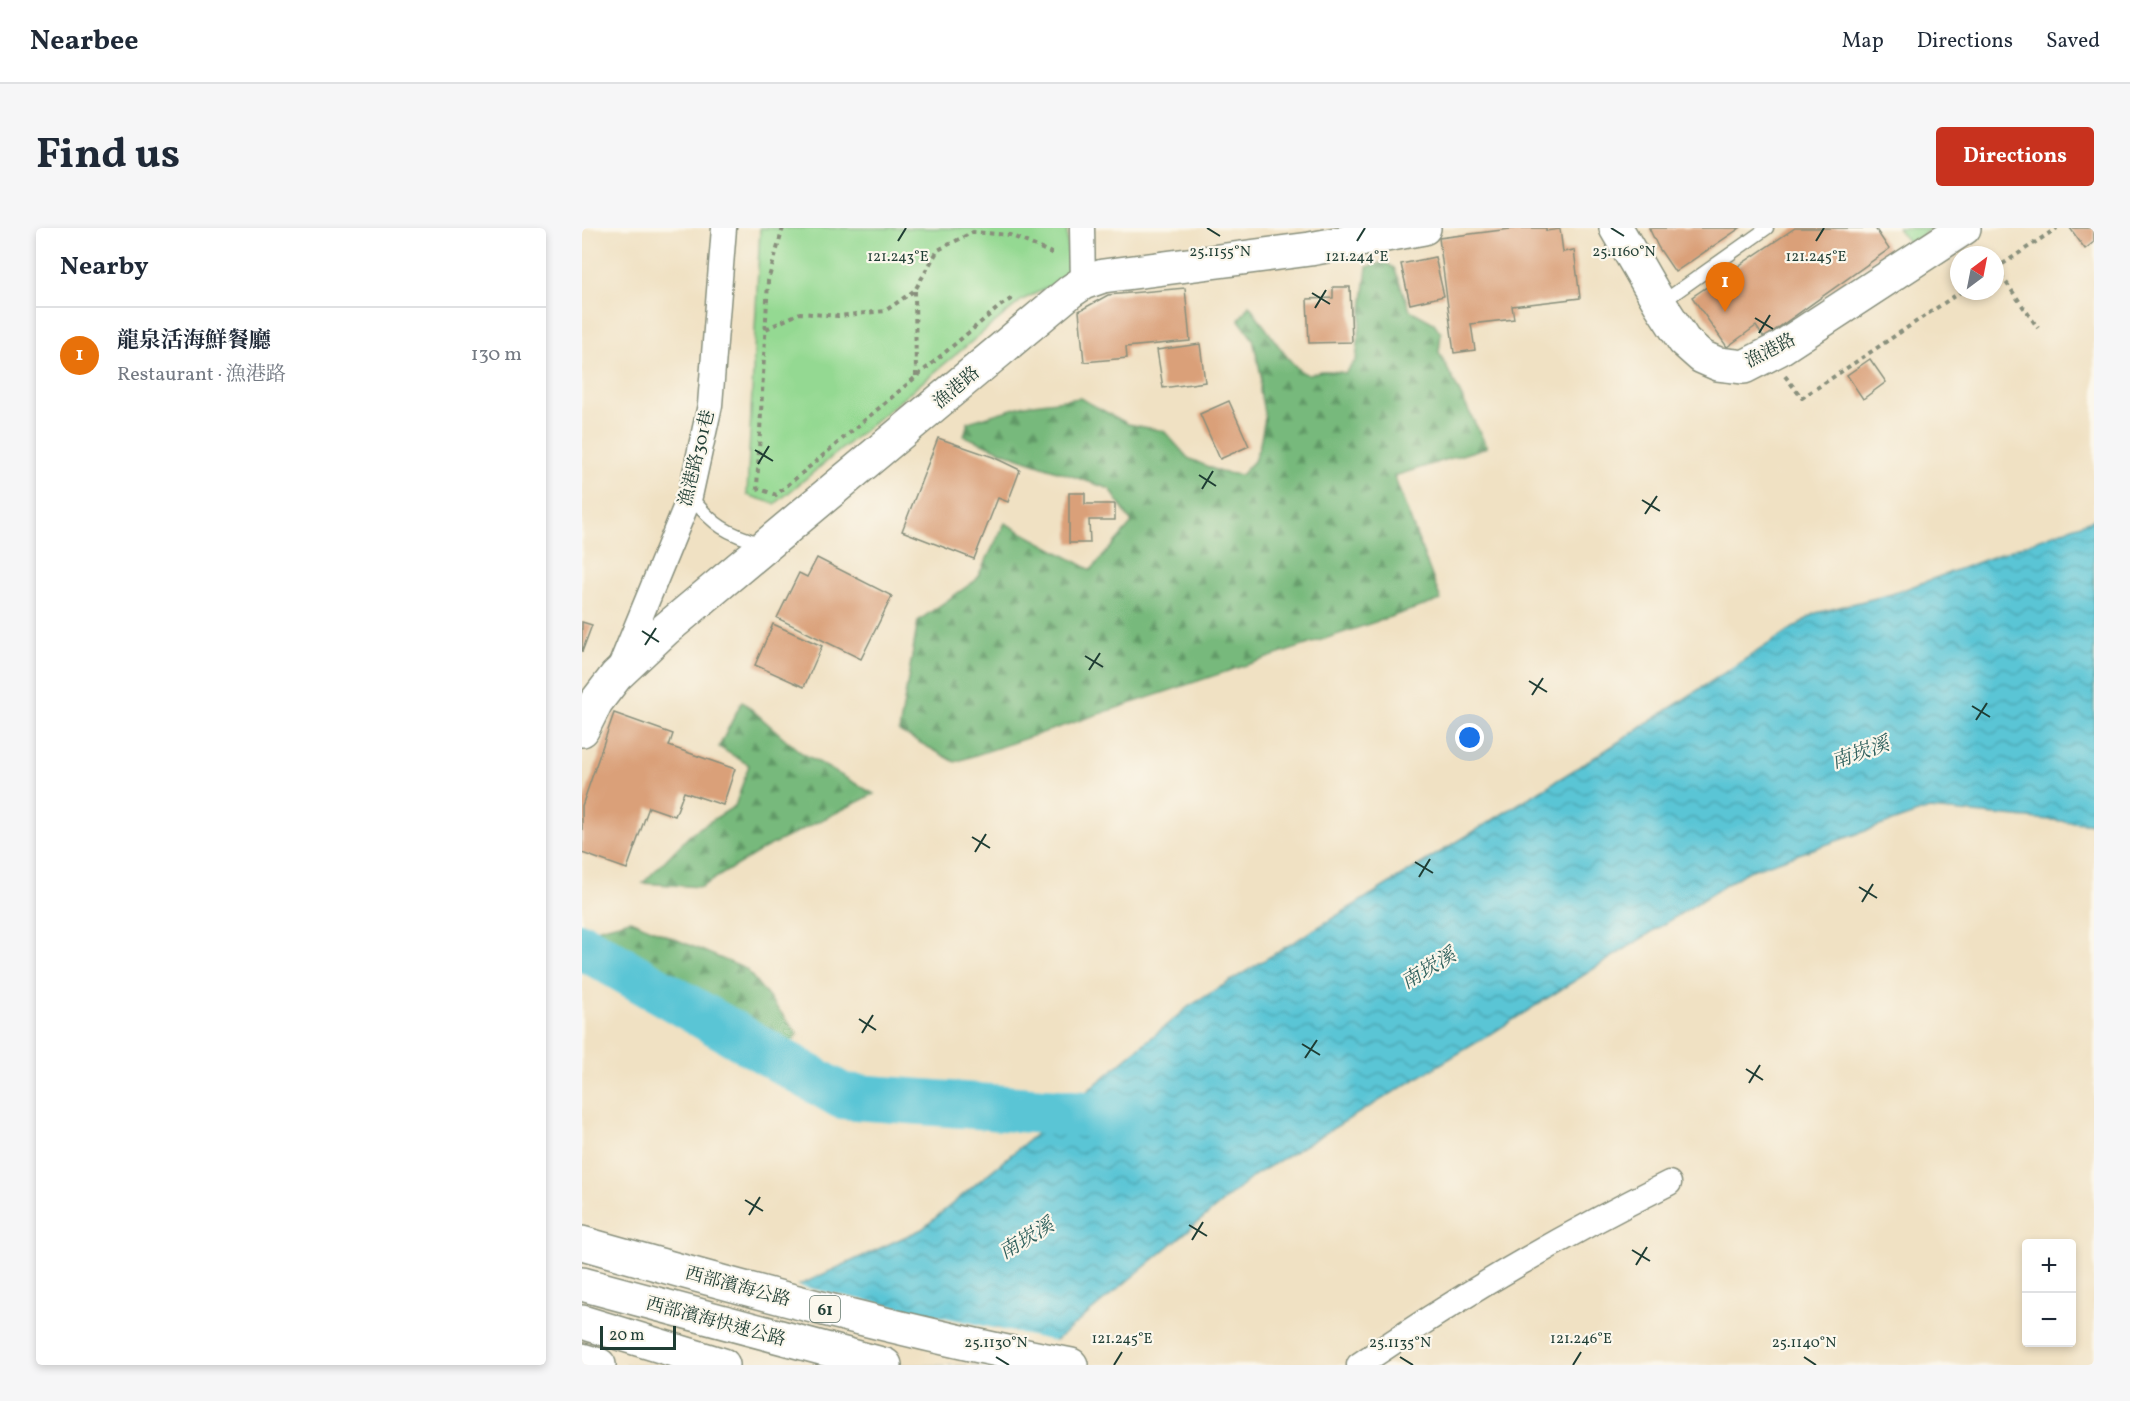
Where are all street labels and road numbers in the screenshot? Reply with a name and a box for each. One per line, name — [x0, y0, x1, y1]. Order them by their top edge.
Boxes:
street label: 漁港路 — [1741, 328, 1800, 375]
street label: 漁港路 — [928, 361, 986, 415]
street label: 漁港路301巷 — [673, 407, 722, 509]
street label: 西部濱海公路 — [682, 1261, 793, 1313]
street label: 西部濱海快速公路 — [643, 1292, 788, 1353]
road number: 61 — [810, 1296, 840, 1322]

